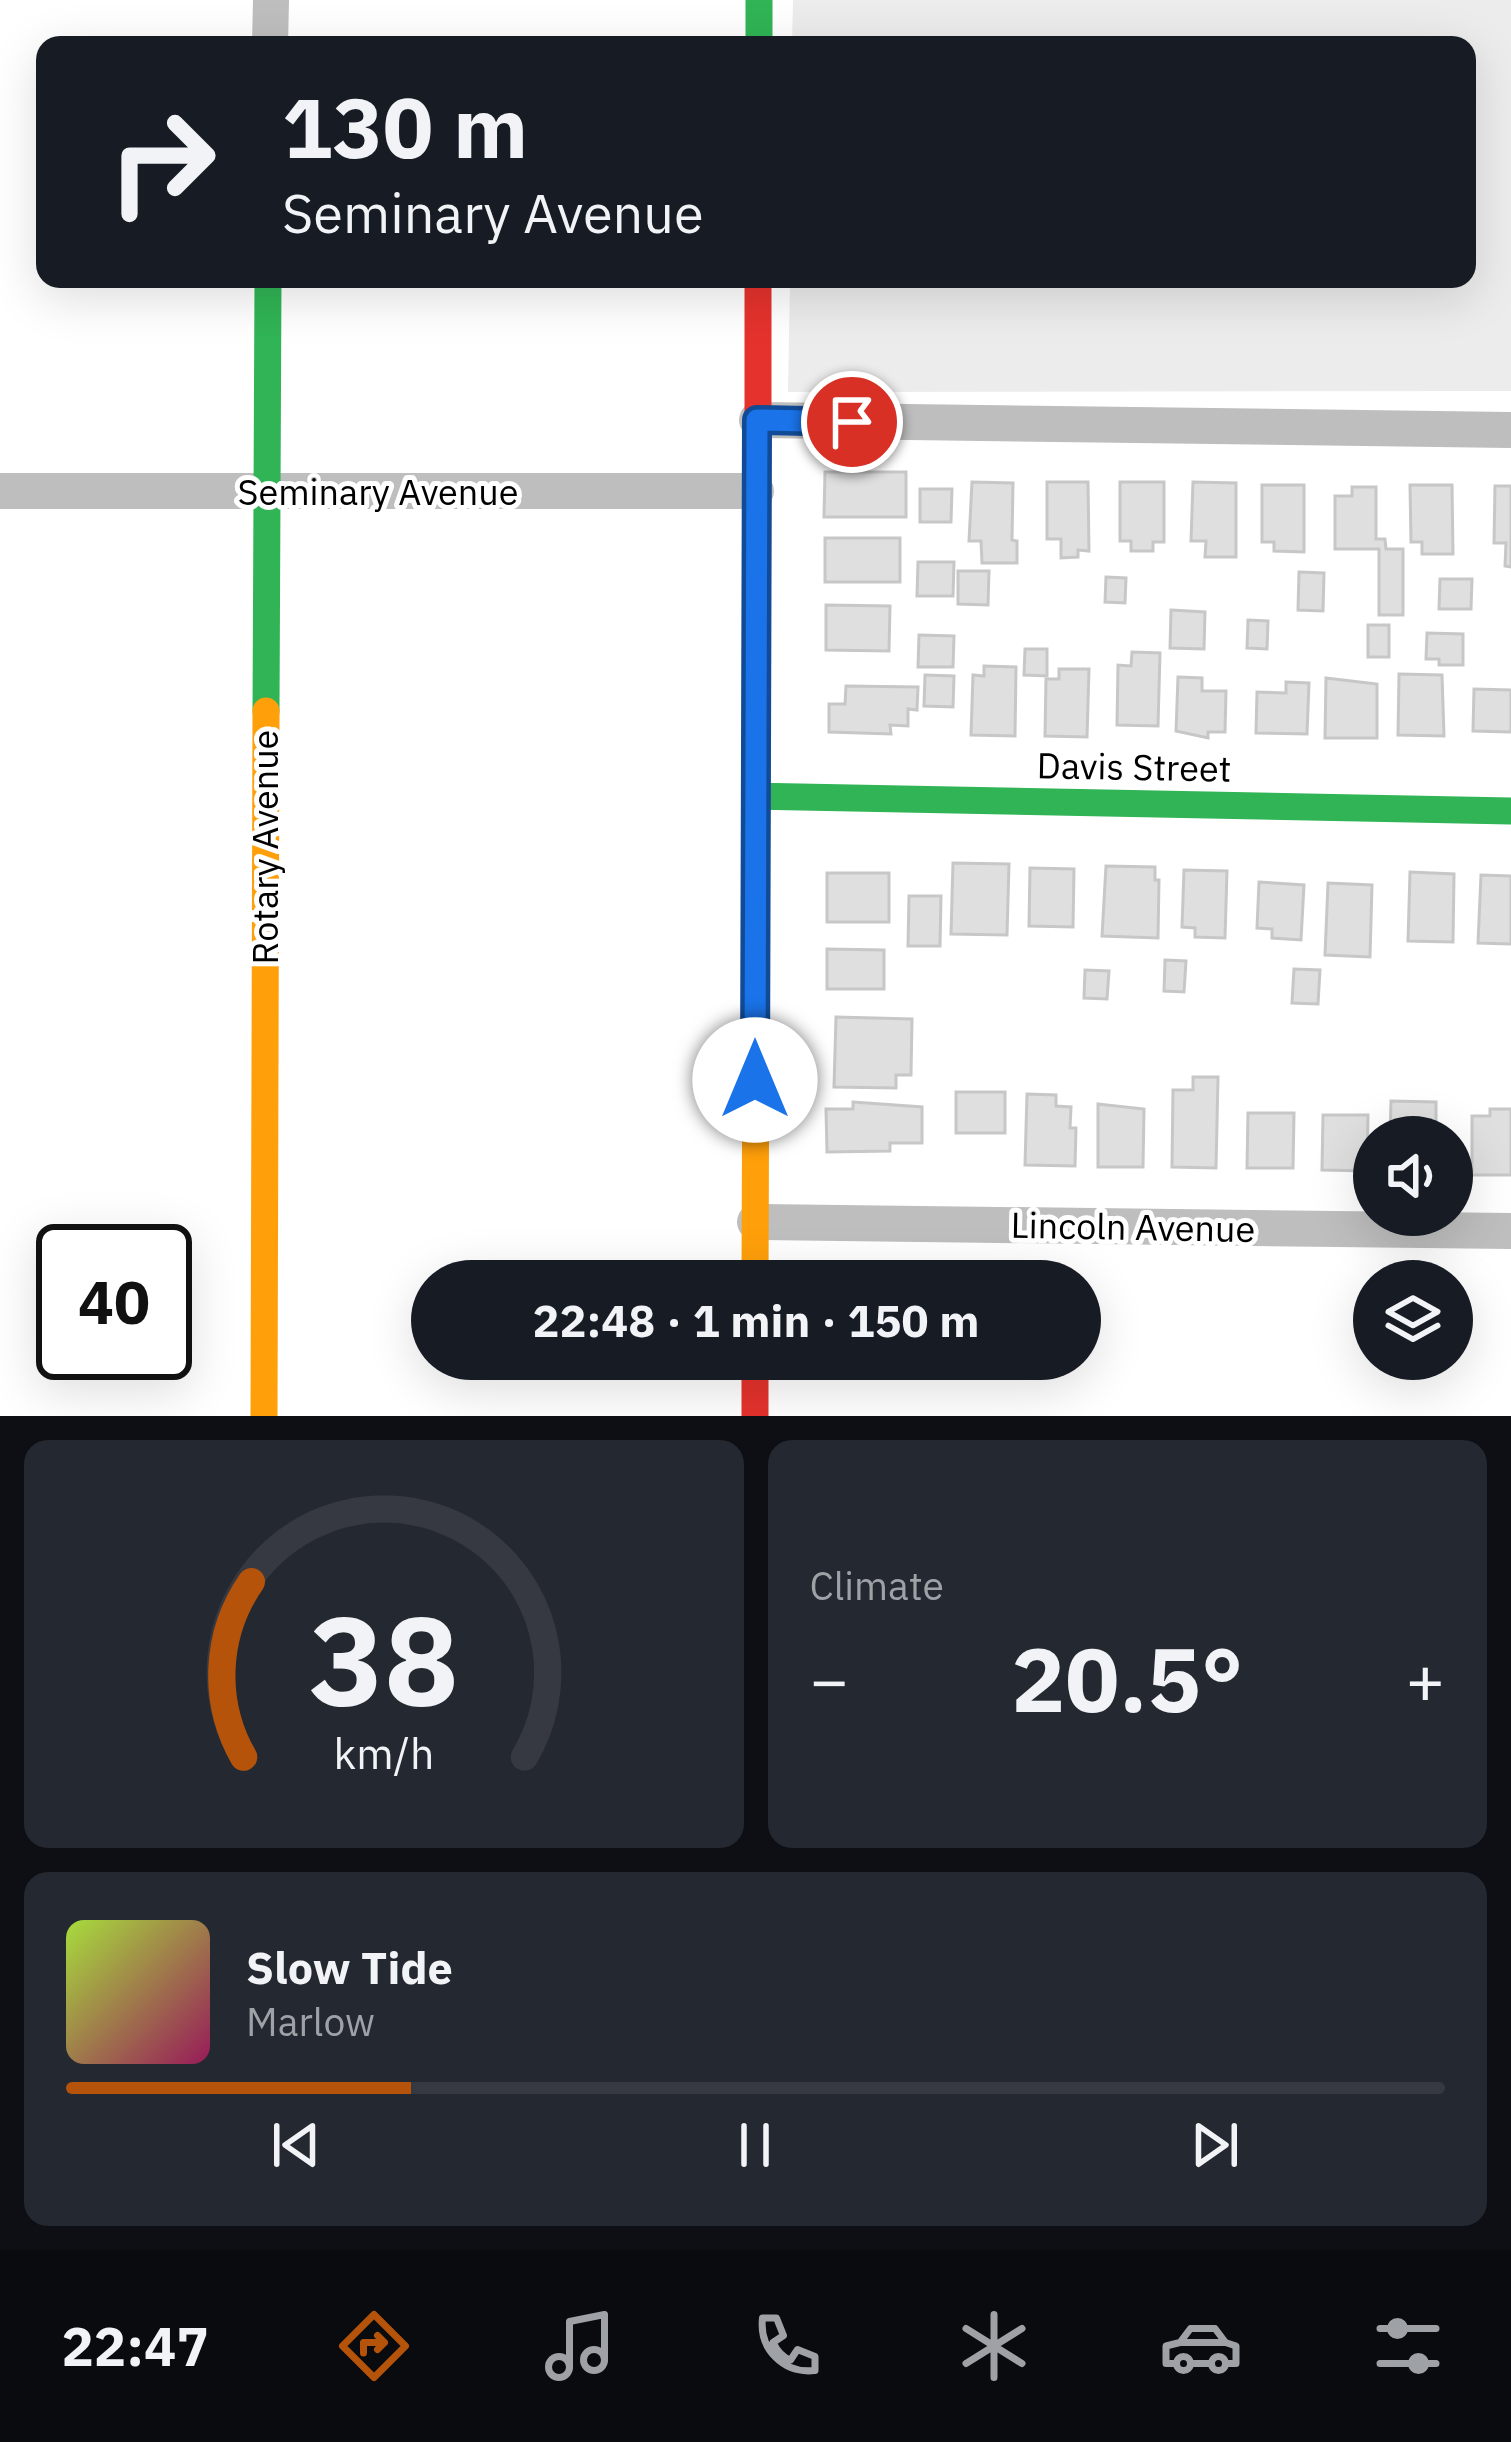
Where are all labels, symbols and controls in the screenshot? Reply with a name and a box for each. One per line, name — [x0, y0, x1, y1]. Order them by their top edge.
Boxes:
text: 130 m — [282, 72, 528, 181]
icon: right — [84, 84, 240, 240]
text: Seminary Avenue — [282, 178, 704, 248]
pin — [801, 371, 903, 473]
icon: arrive — [819, 389, 885, 455]
street label: Seminary Avenue — [237, 468, 519, 515]
street label: Rotary Avenue — [241, 730, 288, 964]
street label: Davis Street — [1036, 741, 1232, 792]
position arrow — [692, 1017, 818, 1143]
map controls — [1353, 1116, 1473, 1380]
button: sound — [1353, 1116, 1473, 1236]
street label: Lincoln Avenue — [1010, 1201, 1256, 1252]
speed limit sign: 40 — [36, 1224, 192, 1380]
button: layers — [1353, 1260, 1473, 1380]
text: 22:48 · 1 min · 150 m — [533, 1291, 979, 1349]
text: Climate — [810, 1560, 944, 1611]
text: 38 — [309, 1578, 459, 1740]
text: 20.5° — [1011, 1620, 1243, 1737]
text: − — [810, 1636, 849, 1722]
text: + — [1405, 1636, 1445, 1722]
text: km/h — [333, 1725, 434, 1781]
text: Slow Tide — [246, 1938, 453, 1996]
text: Marlow — [246, 1996, 375, 2047]
icon: previous — [263, 2112, 329, 2178]
icon: pause — [722, 2112, 788, 2178]
icon: next — [1182, 2112, 1248, 2178]
icon: directions — [332, 2304, 416, 2388]
icon: music — [538, 2304, 622, 2388]
icon: phone — [745, 2304, 829, 2388]
icon: climate — [952, 2304, 1036, 2388]
icon: car — [1159, 2304, 1243, 2388]
icon: filters — [1366, 2304, 1450, 2388]
text: 22:47 — [61, 2311, 209, 2381]

